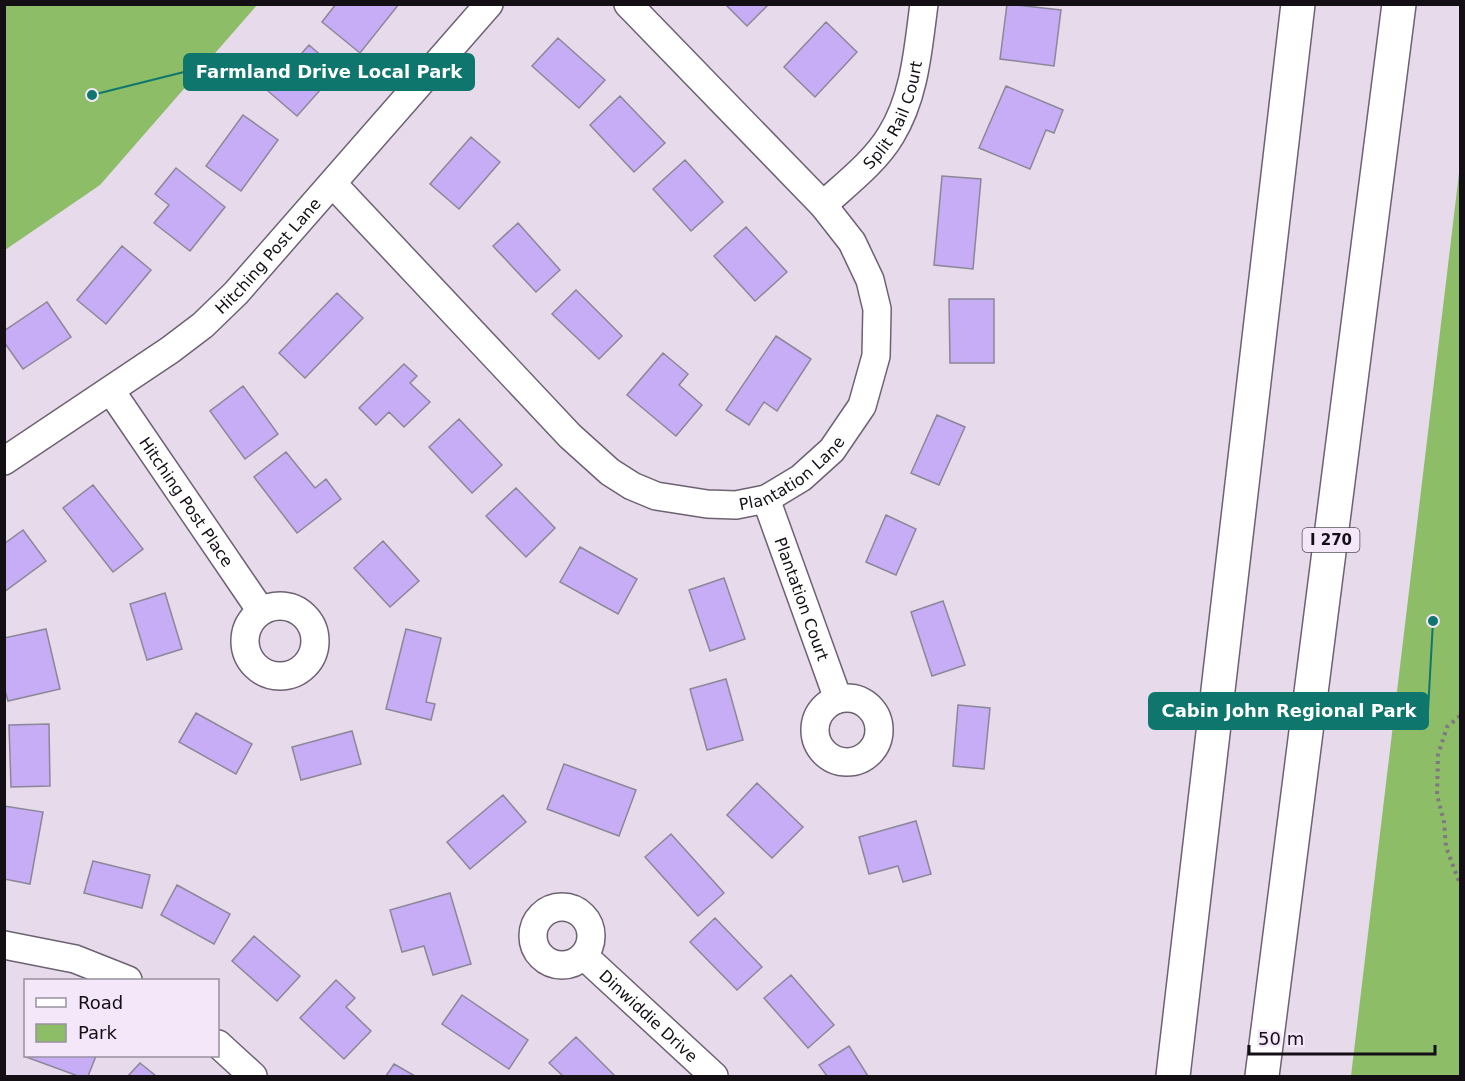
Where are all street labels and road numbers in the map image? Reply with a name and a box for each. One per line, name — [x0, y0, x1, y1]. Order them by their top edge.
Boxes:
street label: Split Rail Court — [859, 59, 926, 173]
street label: Hitching Post Lane — [211, 194, 324, 318]
street label: Hitching Post Place — [136, 433, 237, 570]
street label: Plantation Lane — [737, 433, 848, 514]
road number: I 270 — [1302, 528, 1360, 552]
street label: Plantation Court — [771, 534, 833, 663]
street label: Dinwiddie Drive — [596, 966, 702, 1066]

